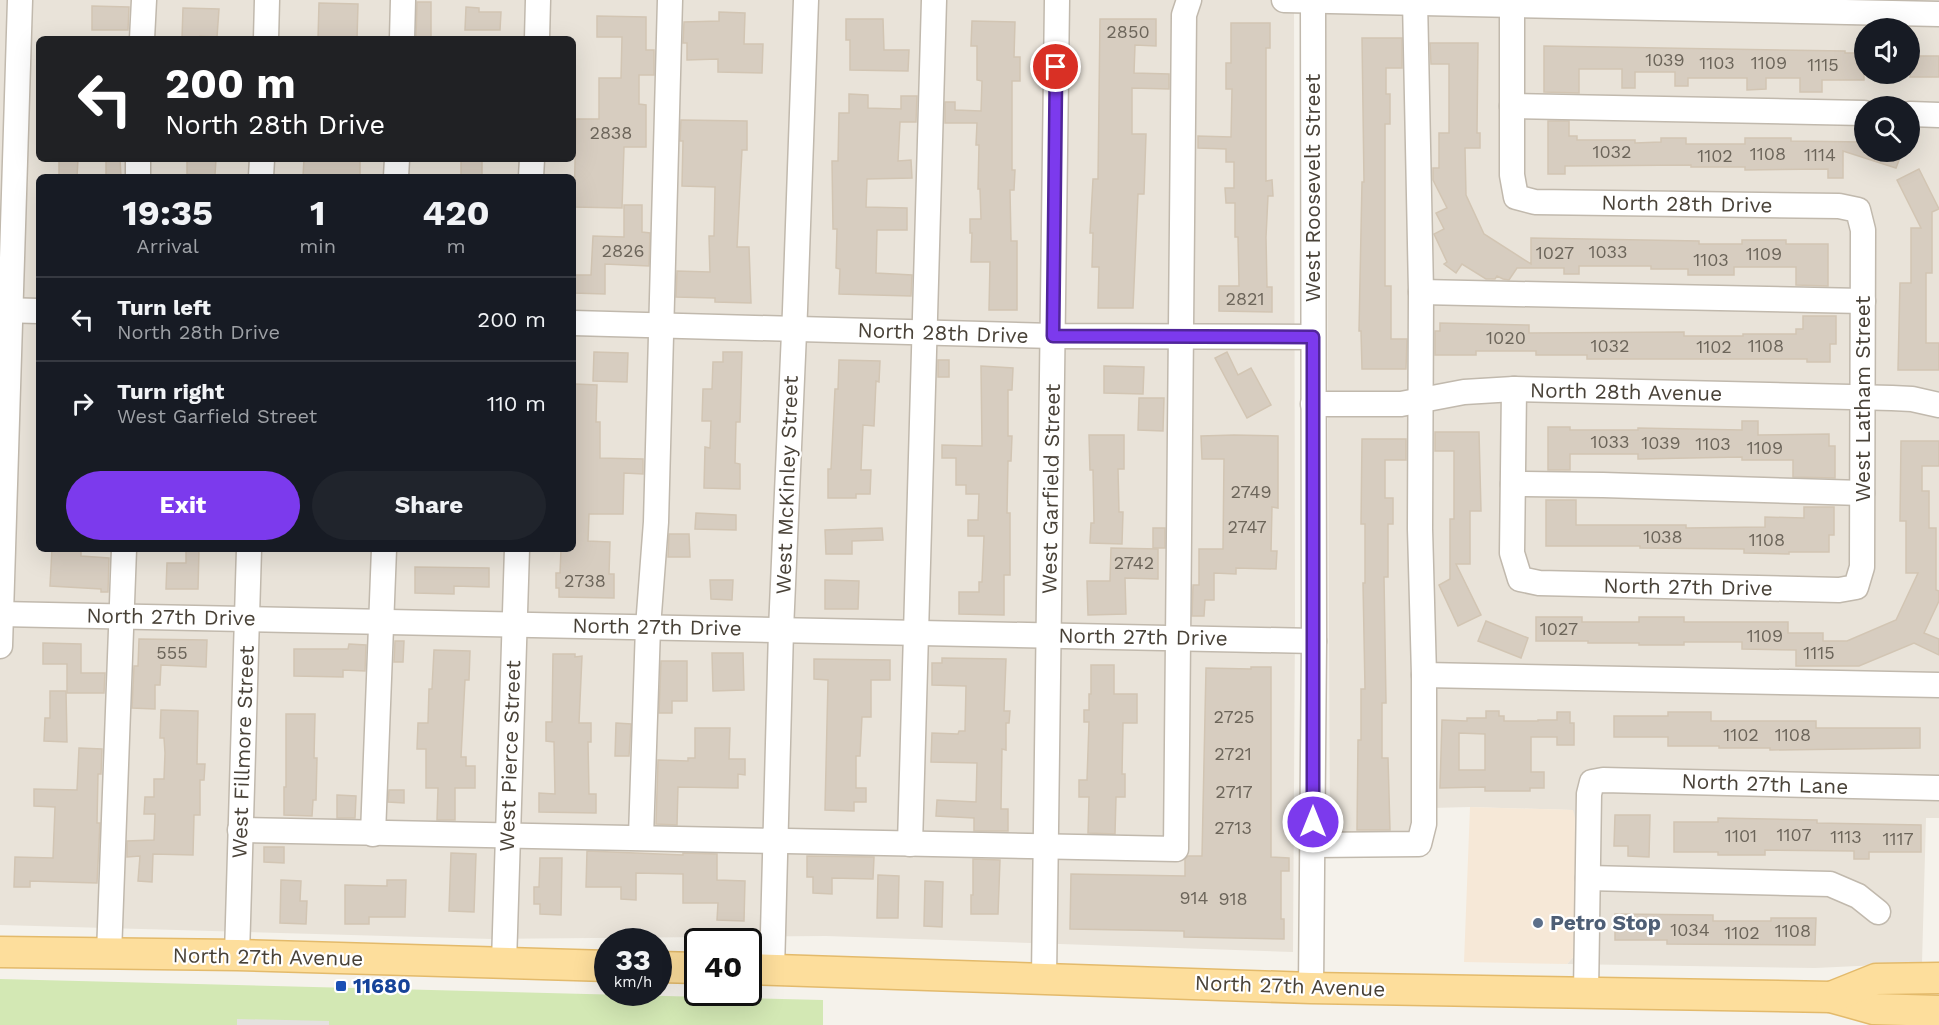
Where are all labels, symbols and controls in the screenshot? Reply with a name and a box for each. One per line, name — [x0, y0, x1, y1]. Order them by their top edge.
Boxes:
map controls — [1854, 18, 1920, 162]
button: sound — [1854, 18, 1920, 84]
house number: 2850 — [1106, 21, 1150, 42]
pin — [1030, 41, 1081, 92]
house number: 1039 — [1645, 49, 1685, 70]
icon: arrive — [1039, 50, 1072, 83]
house number: 1103 — [1699, 52, 1735, 73]
house number: 1109 — [1751, 52, 1787, 73]
house number: 1115 — [1807, 54, 1839, 75]
text: 200 m — [165, 59, 296, 108]
icon: left — [66, 60, 144, 138]
street label: West Roosevelt Street — [1300, 74, 1325, 302]
button: search — [1854, 96, 1920, 162]
text: North 28th Drive — [165, 109, 385, 141]
house number: 2838 — [590, 122, 632, 143]
house number: 1032 — [1593, 141, 1631, 162]
house number: 1108 — [1750, 143, 1786, 164]
house number: 1114 — [1804, 144, 1836, 165]
house number: 1102 — [1697, 145, 1733, 166]
street label: North 28th Drive — [1601, 190, 1773, 217]
text: 19:35 — [122, 192, 213, 234]
text: 1 — [310, 192, 325, 234]
text: 420 — [422, 192, 490, 234]
text: Arrival — [136, 234, 199, 258]
text: min — [299, 234, 336, 258]
text: m — [446, 234, 466, 258]
house number: 2826 — [601, 240, 645, 261]
house number: 1033 — [1589, 241, 1627, 262]
house number: 1027 — [1536, 242, 1574, 263]
house number: 1109 — [1746, 243, 1782, 264]
house number: 1103 — [1693, 249, 1729, 270]
house number: 2821 — [1225, 288, 1265, 309]
text: Turn left — [117, 295, 211, 320]
street label: West Latham Street — [1850, 295, 1875, 502]
icon: left — [66, 303, 99, 336]
text: 200 m — [477, 307, 546, 332]
street label: North 28th Drive — [857, 317, 1029, 348]
text: North 28th Drive — [117, 320, 280, 344]
house number: 1020 — [1486, 327, 1526, 348]
house number: 1032 — [1591, 335, 1629, 356]
house number: 1108 — [1748, 335, 1784, 356]
house number: 1102 — [1696, 336, 1732, 357]
street label: West McKinley Street — [770, 375, 803, 595]
street label: North 28th Avenue — [1530, 377, 1722, 406]
text: Turn right — [117, 379, 224, 404]
street label: West Garfield Street — [1036, 384, 1065, 594]
icon: right — [66, 387, 99, 420]
text: 110 m — [487, 391, 546, 416]
text: West Garfield Street — [117, 404, 317, 428]
house number: 1033 — [1591, 431, 1629, 452]
house number: 1039 — [1641, 432, 1681, 453]
house number: 1103 — [1695, 433, 1731, 454]
house number: 1109 — [1747, 437, 1783, 458]
button: Exit — [66, 471, 300, 540]
button: Share — [312, 471, 546, 540]
house number: 2749 — [1230, 481, 1272, 502]
house number: 2747 — [1227, 516, 1267, 537]
house number: 1038 — [1643, 526, 1683, 547]
house number: 1108 — [1749, 529, 1785, 550]
house number: 2742 — [1114, 552, 1154, 573]
house number: 2738 — [564, 570, 606, 591]
street label: North 27th Drive — [1603, 573, 1773, 600]
street label: North 27th Drive — [86, 603, 256, 630]
street label: North 27th Drive — [572, 613, 742, 640]
house number: 1027 — [1540, 618, 1578, 639]
street label: North 27th Drive — [1058, 623, 1228, 650]
house number: 1109 — [1747, 625, 1783, 646]
house number: 555 — [156, 642, 188, 663]
house number: 1115 — [1803, 642, 1835, 663]
street label: West Fillmore Street — [226, 645, 259, 859]
street label: West Pierce Street — [494, 660, 525, 852]
house number: 2725 — [1213, 706, 1255, 727]
house number: 1102 — [1723, 724, 1759, 745]
house number: 1108 — [1775, 724, 1811, 745]
house number: 2721 — [1214, 743, 1252, 764]
street label: North 27th Lane — [1681, 768, 1849, 799]
house number: 2717 — [1215, 781, 1253, 802]
position arrow — [1281, 790, 1345, 854]
house number: 2713 — [1214, 817, 1252, 838]
house number: 1107 — [1777, 824, 1811, 845]
house number: 1101 — [1725, 825, 1757, 846]
house number: 1113 — [1830, 826, 1862, 847]
house number: 1117 — [1882, 828, 1914, 849]
house number: 914 — [1179, 887, 1209, 908]
house number: 918 — [1218, 888, 1248, 909]
place label: Petro Stop — [1550, 910, 1661, 935]
marker: Petro Stop — [1531, 916, 1545, 930]
house number: 1034 — [1670, 919, 1710, 940]
house number: 1108 — [1775, 920, 1811, 941]
house number: 1102 — [1724, 922, 1760, 943]
speed limit sign: 40 — [684, 928, 762, 1006]
street label: North 27th Avenue — [172, 942, 364, 971]
text: 33 — [615, 942, 651, 977]
street label: North 27th Avenue — [1194, 970, 1386, 1001]
place label: 11680 — [353, 973, 411, 998]
text: km/h — [614, 973, 652, 991]
marker: 11680 — [334, 979, 348, 993]

